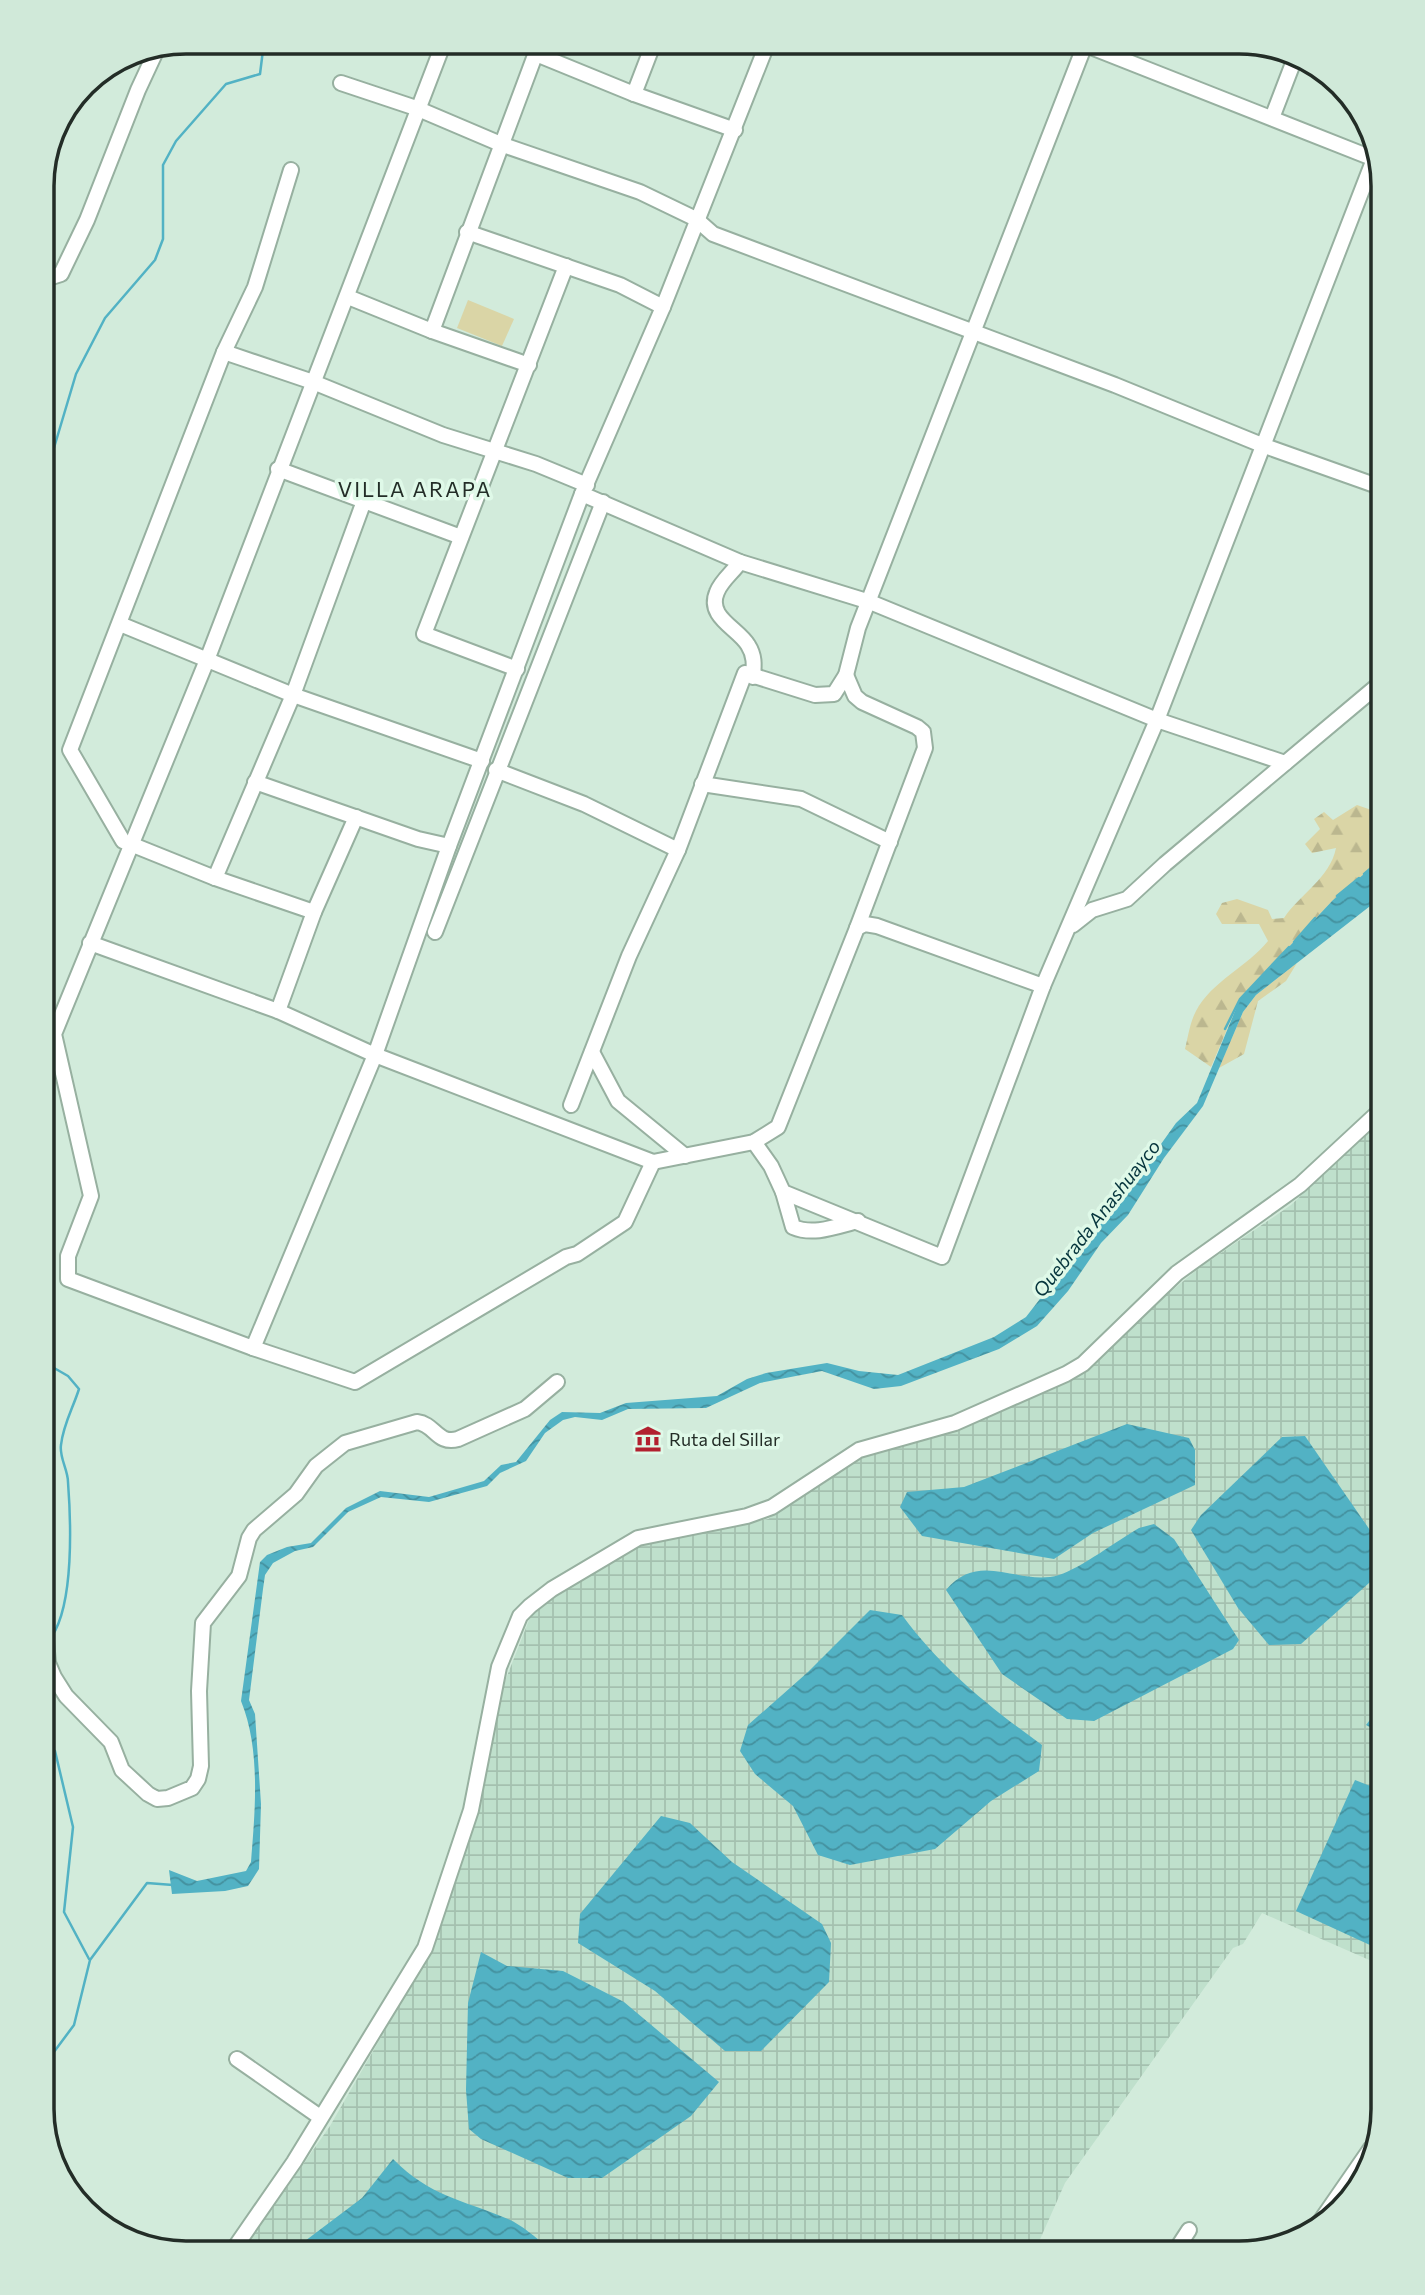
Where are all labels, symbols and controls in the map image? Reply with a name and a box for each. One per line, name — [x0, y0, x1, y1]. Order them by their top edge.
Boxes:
district label: VILLA ARAPA — [338, 476, 492, 501]
water label: Quebrada Anashuayco — [1027, 1135, 1165, 1301]
museum icon: Ruta del Sillar — [633, 1424, 663, 1454]
place label: Ruta del Sillar — [669, 1428, 780, 1450]

